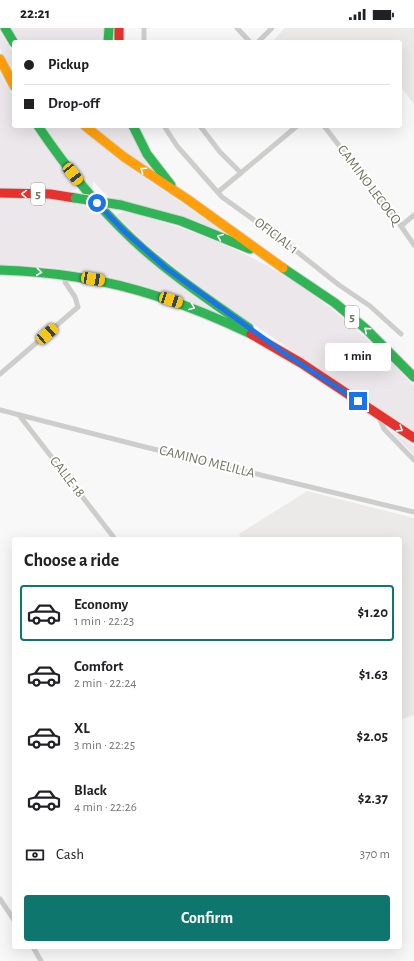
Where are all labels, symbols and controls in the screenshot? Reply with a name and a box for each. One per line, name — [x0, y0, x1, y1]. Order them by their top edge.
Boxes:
text: 22:21 — [20, 6, 50, 21]
text: Pickup — [48, 57, 89, 72]
text: Drop-off — [48, 96, 100, 111]
street label: CAMINO LECOCQ — [335, 143, 405, 229]
car — [61, 161, 85, 187]
one-way arrow — [140, 168, 147, 175]
road number: 5 — [31, 183, 45, 205]
one-way arrow — [21, 189, 27, 198]
route start — [88, 194, 106, 212]
street label: OFICIAL 1 — [252, 215, 300, 257]
one-way arrow — [217, 233, 224, 241]
one-way arrow — [36, 267, 42, 276]
car — [80, 271, 106, 287]
car — [158, 291, 184, 309]
one-way arrow — [189, 303, 196, 311]
road number: 5 — [345, 306, 359, 328]
car — [34, 322, 60, 346]
one-way arrow — [364, 327, 372, 335]
callout: 1 min — [325, 343, 391, 371]
text: 1 min — [344, 350, 372, 363]
route end — [349, 392, 367, 410]
one-way arrow — [396, 425, 403, 432]
street label: CAMINO MELILLA — [158, 443, 256, 481]
street label: CALLE 18 — [47, 454, 87, 500]
text: Choose a ride — [24, 552, 119, 570]
icon: car — [26, 595, 62, 631]
text: Economy — [74, 597, 128, 612]
text: $1.20 — [358, 605, 388, 620]
text: 1 min · 22:23 — [74, 615, 134, 628]
icon: car — [26, 657, 62, 693]
text: Comfort — [74, 659, 123, 674]
text: $1.63 — [359, 667, 388, 682]
text: 2 min · 22:24 — [74, 677, 137, 690]
icon: car — [26, 719, 62, 755]
text: XL — [74, 721, 90, 736]
text: $2.05 — [356, 729, 388, 744]
text: 3 min · 22:25 — [74, 739, 135, 752]
icon: car — [26, 781, 62, 817]
text: Black — [74, 783, 107, 798]
text: $2.37 — [358, 791, 388, 806]
text: 4 min · 22:26 — [74, 801, 137, 814]
icon: cash — [24, 844, 46, 866]
text: Cash — [56, 847, 84, 862]
text: 370 m — [360, 848, 390, 861]
button: Confirm — [24, 895, 390, 941]

